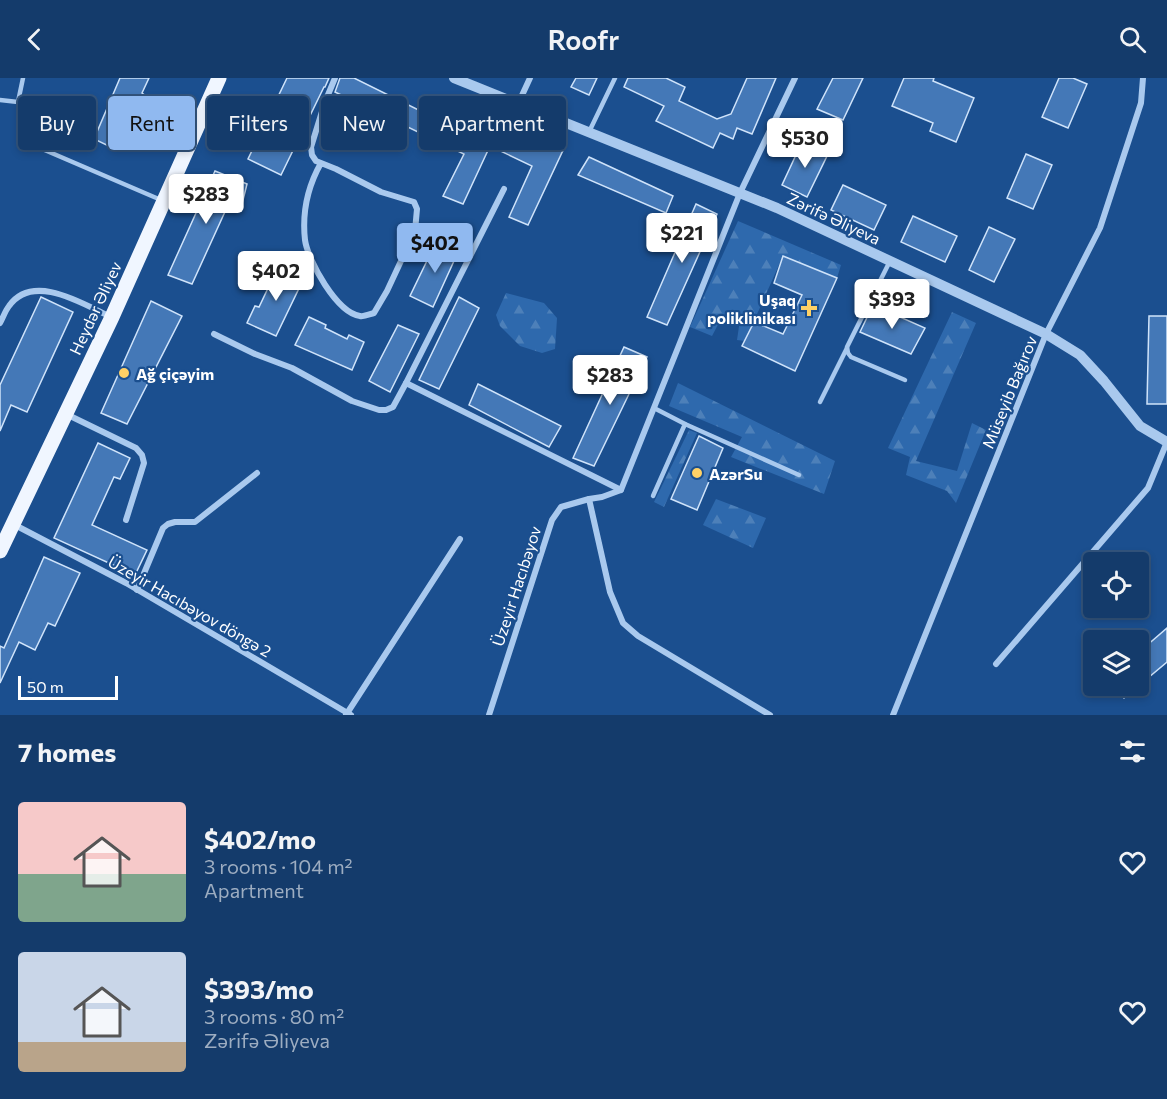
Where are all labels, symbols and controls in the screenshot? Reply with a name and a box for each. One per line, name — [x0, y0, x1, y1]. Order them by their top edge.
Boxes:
icon: back — [18, 23, 51, 56]
text: Roofr — [548, 23, 619, 56]
icon: search — [1116, 23, 1149, 56]
chip: Buy — [18, 96, 96, 150]
chip: Rent — [108, 96, 195, 150]
chip: Filters — [207, 96, 309, 150]
chip: New — [321, 96, 407, 150]
chip: Apartment — [419, 96, 566, 150]
pin: $530 — [769, 118, 841, 169]
text: $530 — [781, 125, 829, 149]
pin: $283 — [170, 174, 242, 225]
text: $283 — [183, 181, 229, 205]
street label: Zərifə Əliyeva — [784, 188, 884, 248]
pin: $221 — [646, 213, 718, 264]
text: $221 — [660, 220, 704, 244]
pin: $402 — [399, 223, 471, 274]
text: $402 — [411, 230, 459, 254]
pin: $402 — [240, 251, 312, 302]
street label: Heydər Əliyev — [65, 258, 125, 358]
text: $402 — [252, 258, 300, 282]
pin: $393 — [856, 279, 928, 330]
text: $393 — [868, 286, 916, 310]
place label: Uşaq poliklinikası — [707, 290, 796, 327]
marker: Uşaq poliklinikası — [800, 299, 818, 317]
street label: Müseyib Bağırov — [978, 333, 1040, 451]
pin: $283 — [574, 355, 646, 406]
text: $283 — [587, 362, 633, 386]
place label: Ağ çiçəyim — [136, 364, 214, 383]
marker: Ağ çiçəyim — [117, 366, 131, 380]
place label: AzərSu — [709, 464, 763, 483]
marker: AzərSu — [690, 466, 704, 480]
street label: Üzeyir Hacıbəyov — [488, 524, 544, 648]
street label: Üzeyir Hacıbəyov döngə 2 — [105, 551, 275, 661]
map controls — [1083, 552, 1149, 696]
button: locate — [1083, 552, 1149, 618]
button: layers — [1083, 630, 1149, 696]
scale bar — [18, 673, 118, 700]
text: 50 m — [27, 677, 64, 696]
icon: filters — [1116, 735, 1149, 768]
text: 7 homes — [18, 736, 116, 767]
text: $402/mo — [204, 823, 316, 854]
icon: home — [66, 826, 138, 898]
icon: heart — [1116, 846, 1149, 879]
text: 3 rooms · 104 m² — [204, 854, 353, 878]
text: Apartment — [204, 878, 304, 902]
text: $393/mo — [204, 973, 314, 1004]
icon: home — [66, 976, 138, 1048]
icon: heart — [1116, 996, 1149, 1029]
text: 3 rooms · 80 m² — [204, 1004, 344, 1028]
text: Zərifə Əliyeva — [204, 1028, 330, 1052]

